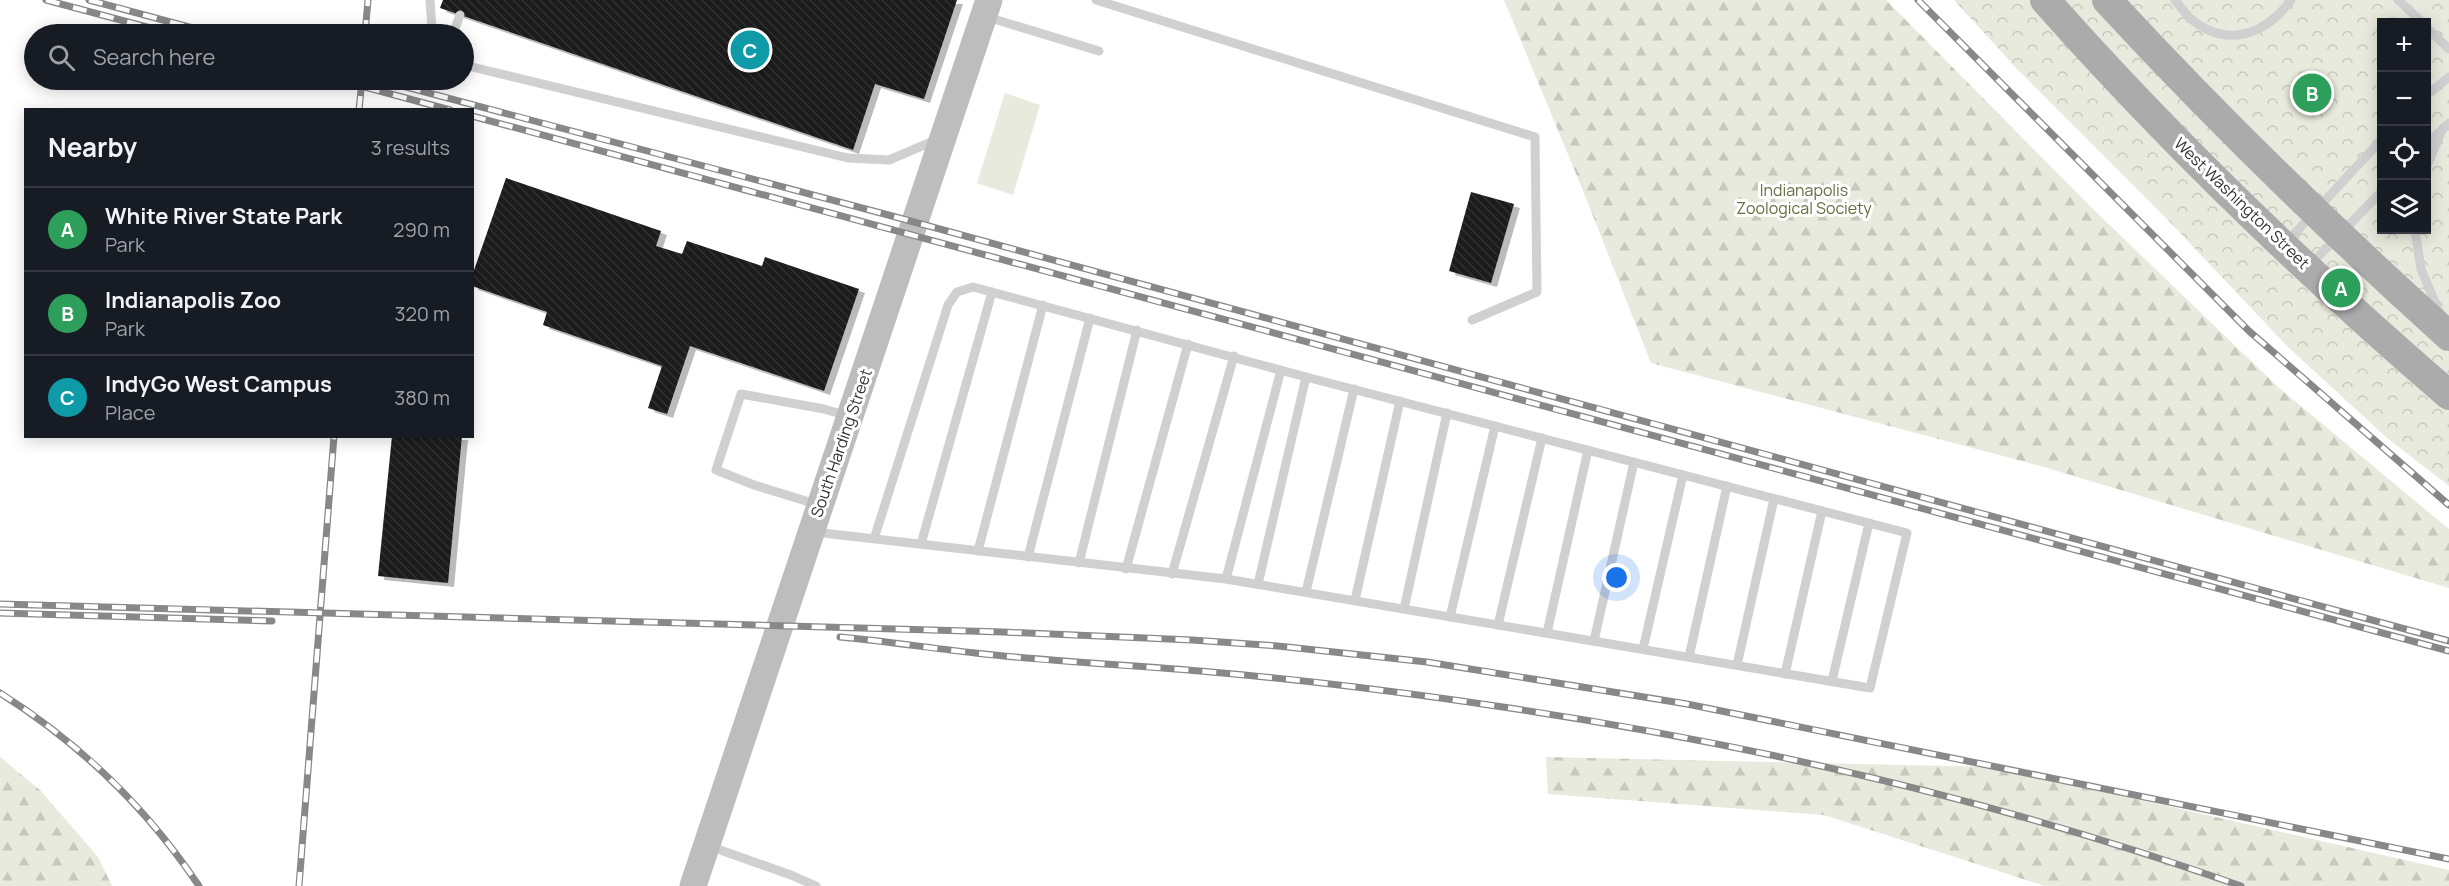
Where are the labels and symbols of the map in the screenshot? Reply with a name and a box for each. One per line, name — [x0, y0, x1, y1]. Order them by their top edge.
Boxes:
pin: C — [730, 28, 770, 72]
pin: B — [2292, 70, 2332, 116]
street label: West Washington Street — [2169, 132, 2315, 274]
park label: Indianapolis Zoological Society — [1736, 179, 1872, 219]
pin: A — [2322, 266, 2360, 310]
street label: South Harding Street — [805, 366, 877, 520]
your location — [1602, 563, 1631, 592]

